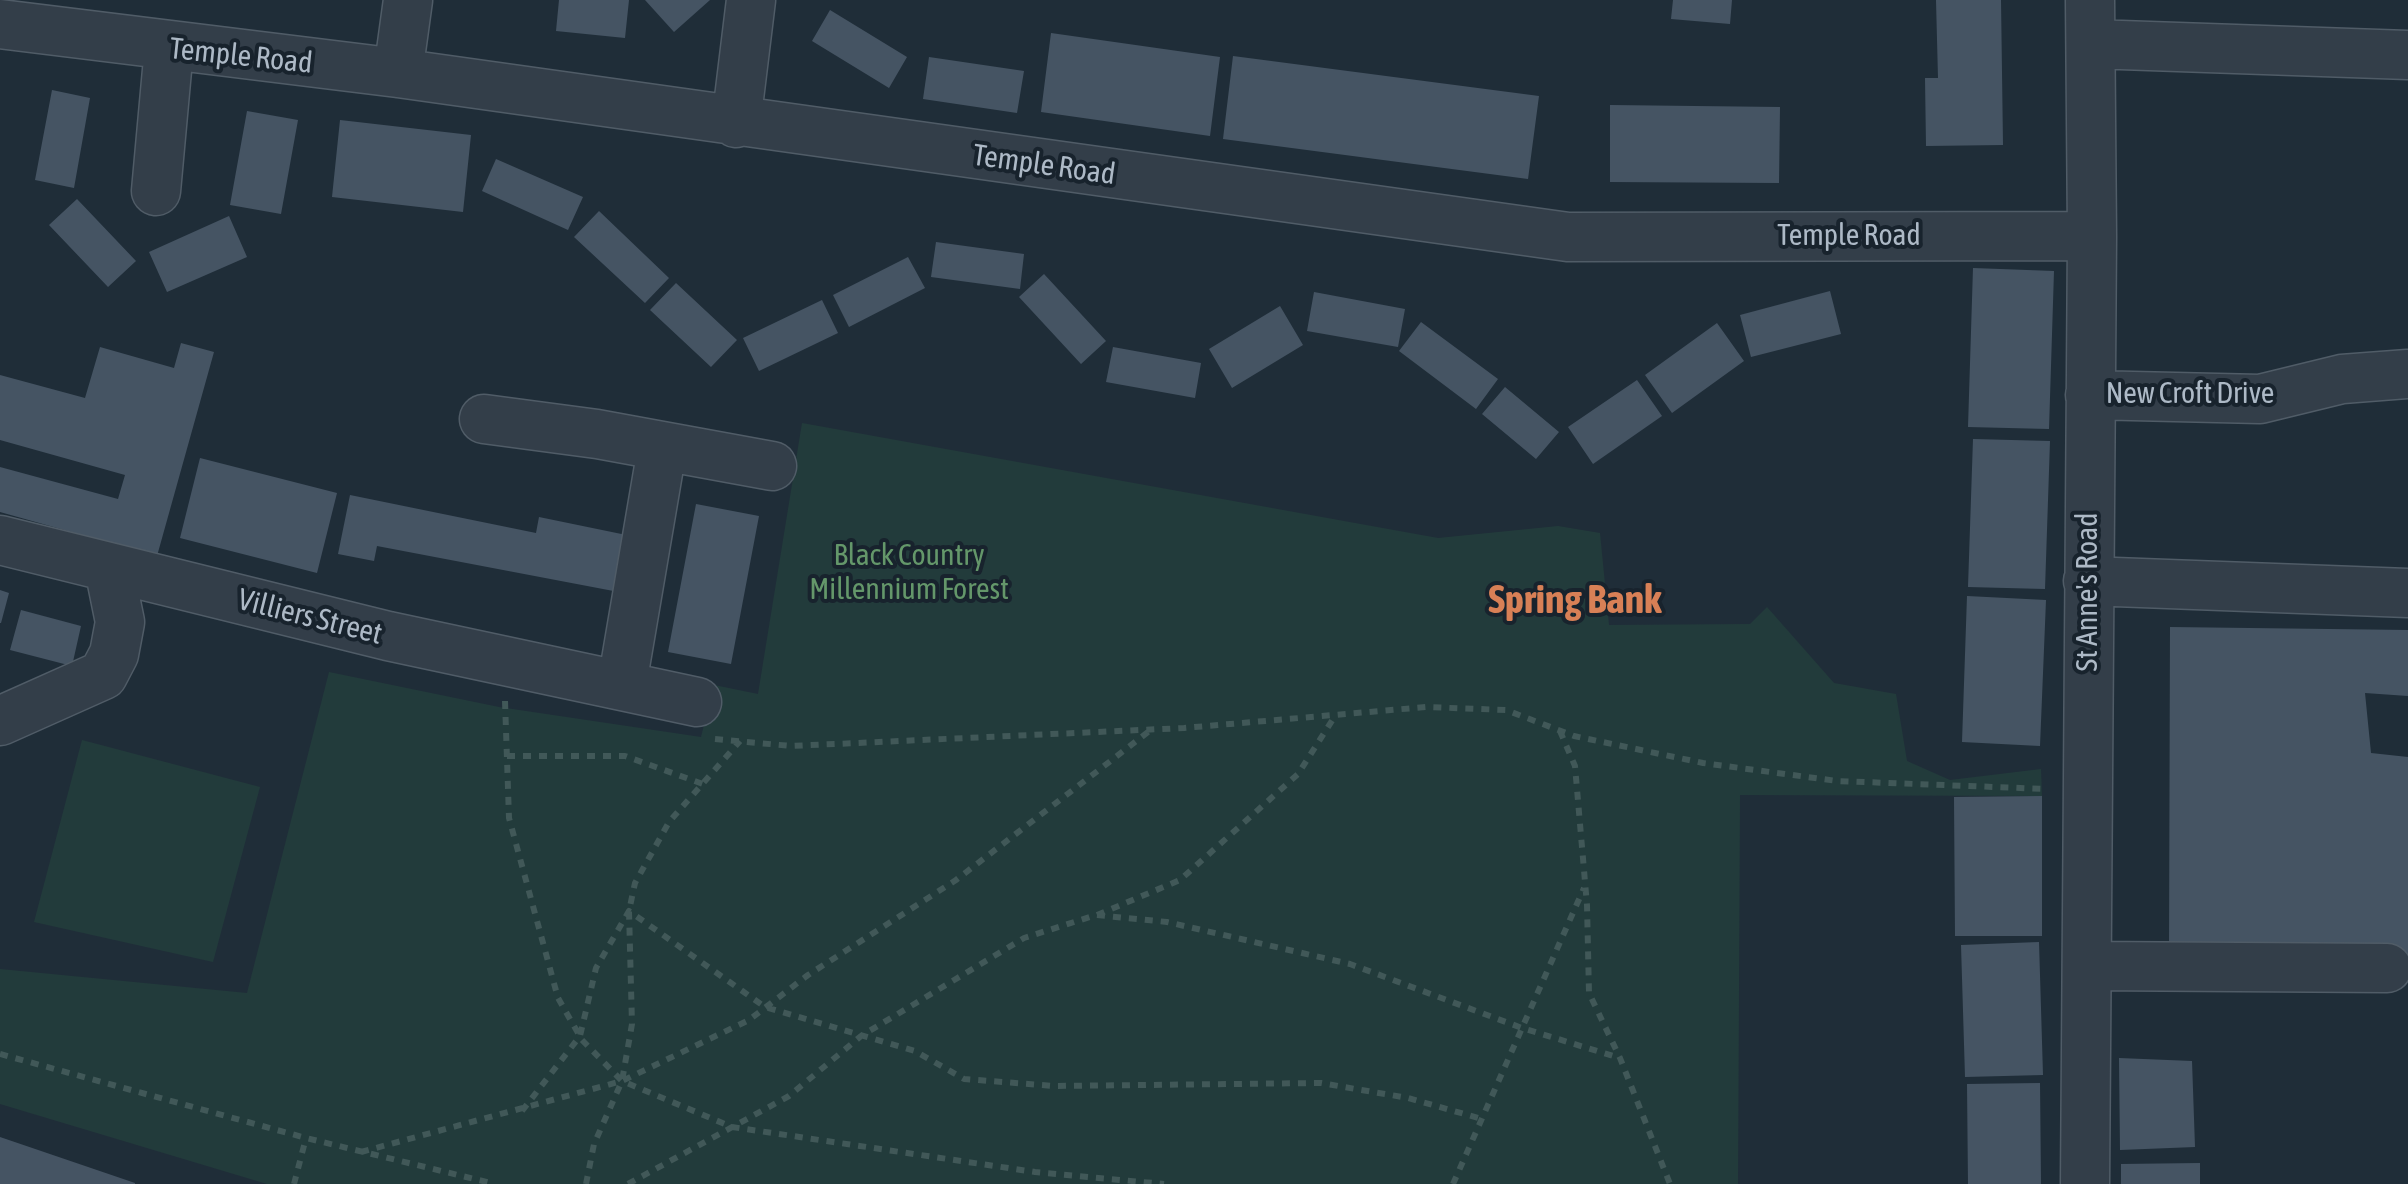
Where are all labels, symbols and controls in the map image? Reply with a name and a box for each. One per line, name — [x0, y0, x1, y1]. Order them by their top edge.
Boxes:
street label: Temple Road — [168, 31, 314, 81]
street label: Temple Road — [970, 137, 1118, 193]
street label: Temple Road — [1777, 218, 1921, 254]
street label: New Croft Drive — [2106, 376, 2274, 412]
street label: St Anne's Road — [2070, 513, 2106, 671]
park label: Black Country Millennium Forest — [809, 538, 1009, 608]
district label: Spring Bank — [1488, 576, 1662, 624]
street label: Villiers Street — [234, 582, 386, 652]

